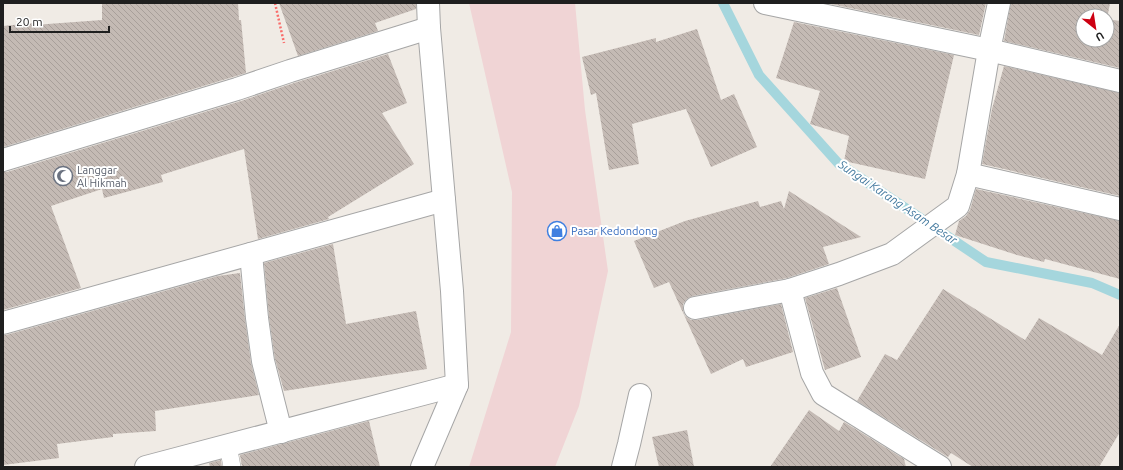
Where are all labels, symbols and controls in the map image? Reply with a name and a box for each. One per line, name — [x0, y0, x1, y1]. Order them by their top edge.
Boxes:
scale bar — [10, 8, 109, 34]
north arrow — [1075, 8, 1115, 48]
text: 20 m — [16, 15, 43, 28]
text: U — [1094, 30, 1106, 44]
water label: Sungai Karang Asam Besar — [836, 157, 960, 247]
place label: Langgar Al Hikmah — [77, 164, 127, 189]
mosque icon: Langgar Al Hikmah — [52, 165, 74, 187]
shop icon: Pasar Kedondong — [546, 220, 568, 242]
place label: Pasar Kedondong — [571, 225, 658, 237]

